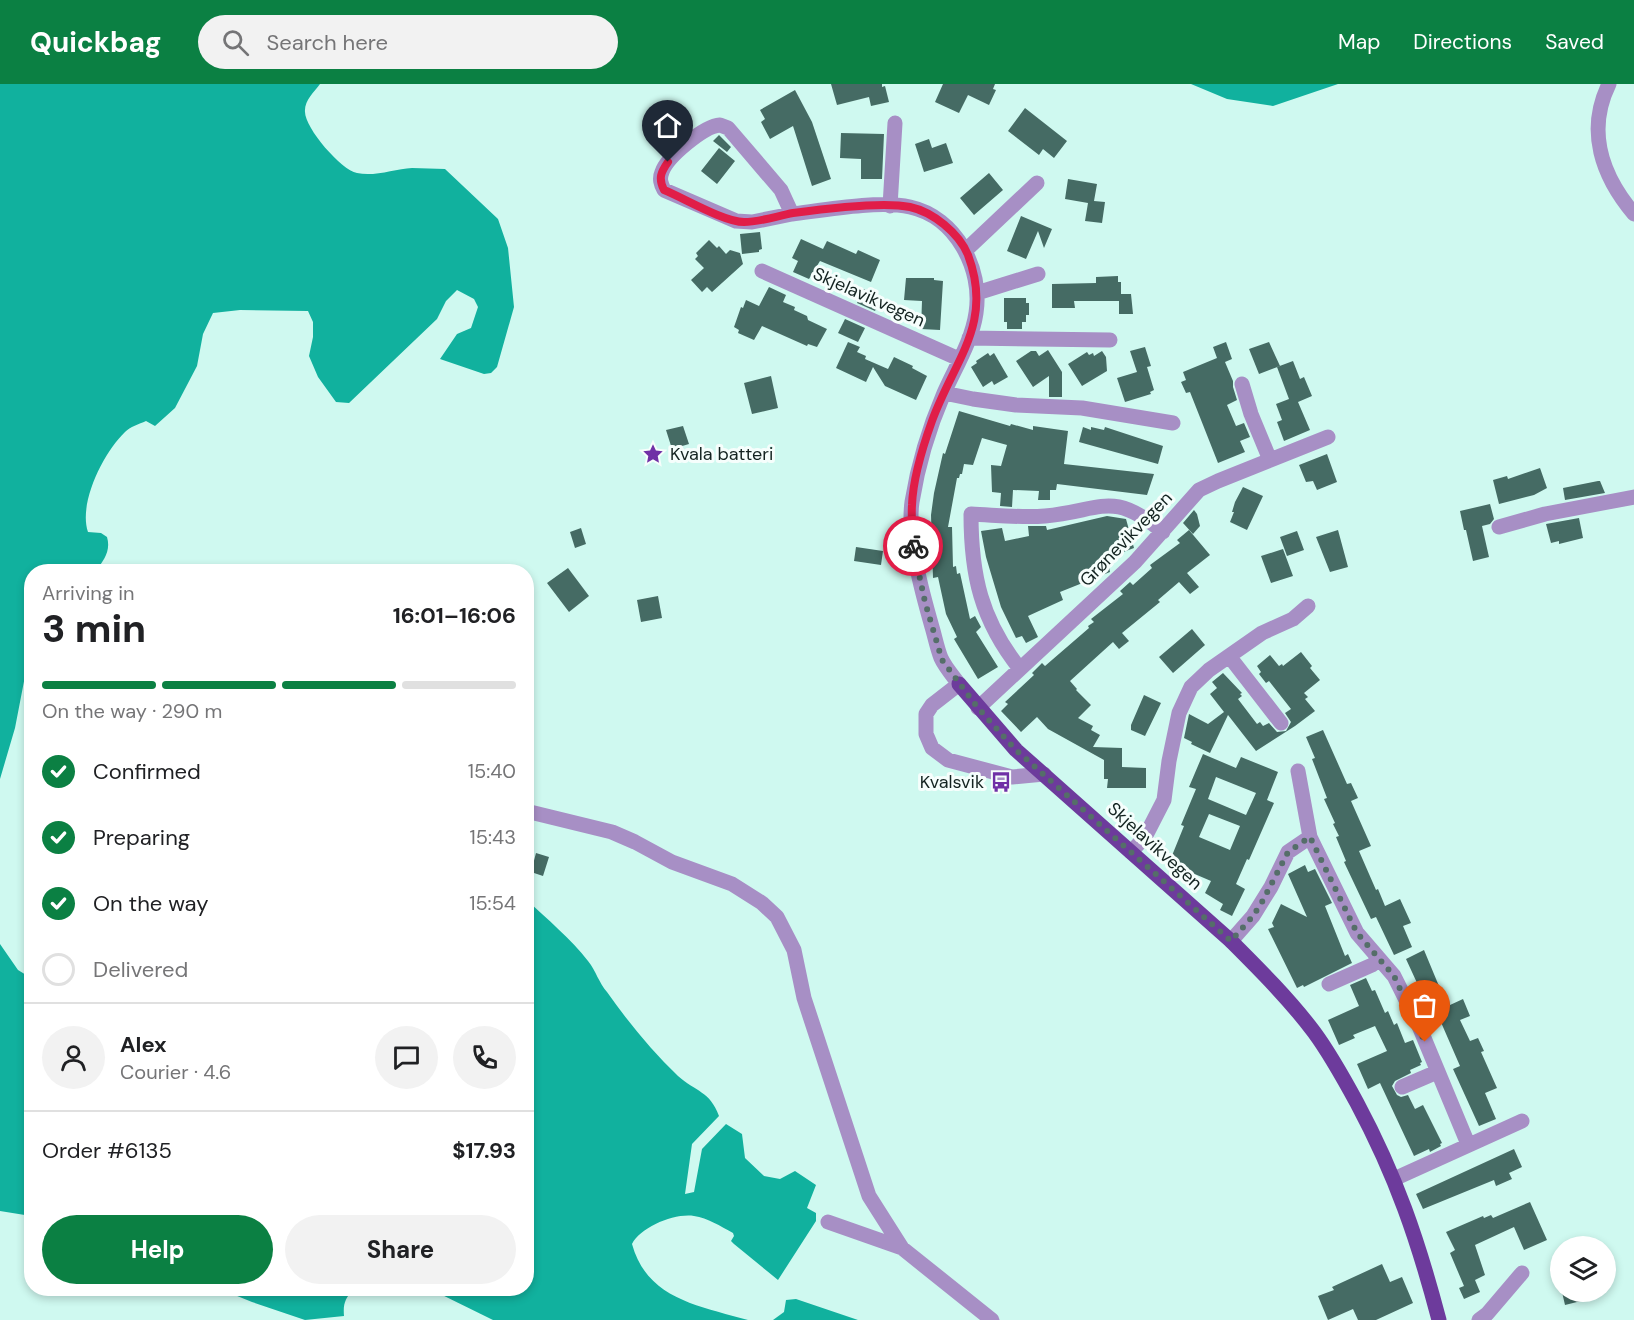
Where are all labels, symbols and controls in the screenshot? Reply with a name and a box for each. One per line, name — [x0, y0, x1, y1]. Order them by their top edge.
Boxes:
search box — [198, 15, 618, 69]
text: Quickbag — [30, 24, 162, 61]
icon: search — [219, 26, 252, 59]
text: Search here — [267, 28, 388, 57]
text: Map — [1338, 28, 1380, 56]
text: Directions — [1413, 28, 1512, 56]
text: Saved — [1545, 28, 1604, 56]
pin — [642, 100, 693, 162]
icon: home — [651, 109, 684, 142]
street label: Skjelavikvegen — [809, 262, 929, 332]
place icon: Kvala batteri — [641, 442, 665, 466]
place label: Kvala batteri — [670, 442, 773, 466]
street label: Grønevikvegen — [1075, 486, 1177, 592]
courier — [883, 516, 943, 576]
icon: bike — [897, 530, 930, 563]
text: Arriving in — [42, 580, 134, 606]
text: 16:01–16:06 — [393, 601, 516, 630]
text: 3 min — [42, 603, 146, 654]
text: On the way · 290 m — [42, 698, 222, 724]
icon: check — [42, 755, 75, 788]
text: Confirmed — [93, 757, 201, 786]
text: 15:40 — [468, 758, 516, 784]
place label: Kvalsvik — [920, 770, 984, 794]
bus stop icon: Kvalsvik — [989, 770, 1013, 794]
street label: Skjelavikvegen — [1102, 797, 1208, 895]
icon: check — [42, 821, 75, 854]
text: Preparing — [93, 823, 190, 852]
text: 15:43 — [470, 824, 516, 850]
icon: check — [42, 887, 75, 920]
text: On the way — [93, 889, 208, 918]
text: 15:54 — [469, 890, 516, 916]
text: Delivered — [93, 955, 188, 984]
pin — [1399, 980, 1450, 1042]
icon: bag — [1408, 989, 1441, 1022]
button: person — [42, 1026, 105, 1089]
button: chat — [375, 1026, 438, 1089]
button: phone — [453, 1026, 516, 1089]
text: Alex — [120, 1030, 167, 1059]
text: Courier · 4.6 — [120, 1059, 231, 1085]
text: Order #6135 — [42, 1136, 172, 1165]
text: $17.93 — [452, 1136, 516, 1165]
button: Help — [42, 1215, 273, 1284]
button: Share — [285, 1215, 516, 1284]
map controls — [1550, 1236, 1616, 1302]
button: layers — [1550, 1236, 1616, 1302]

